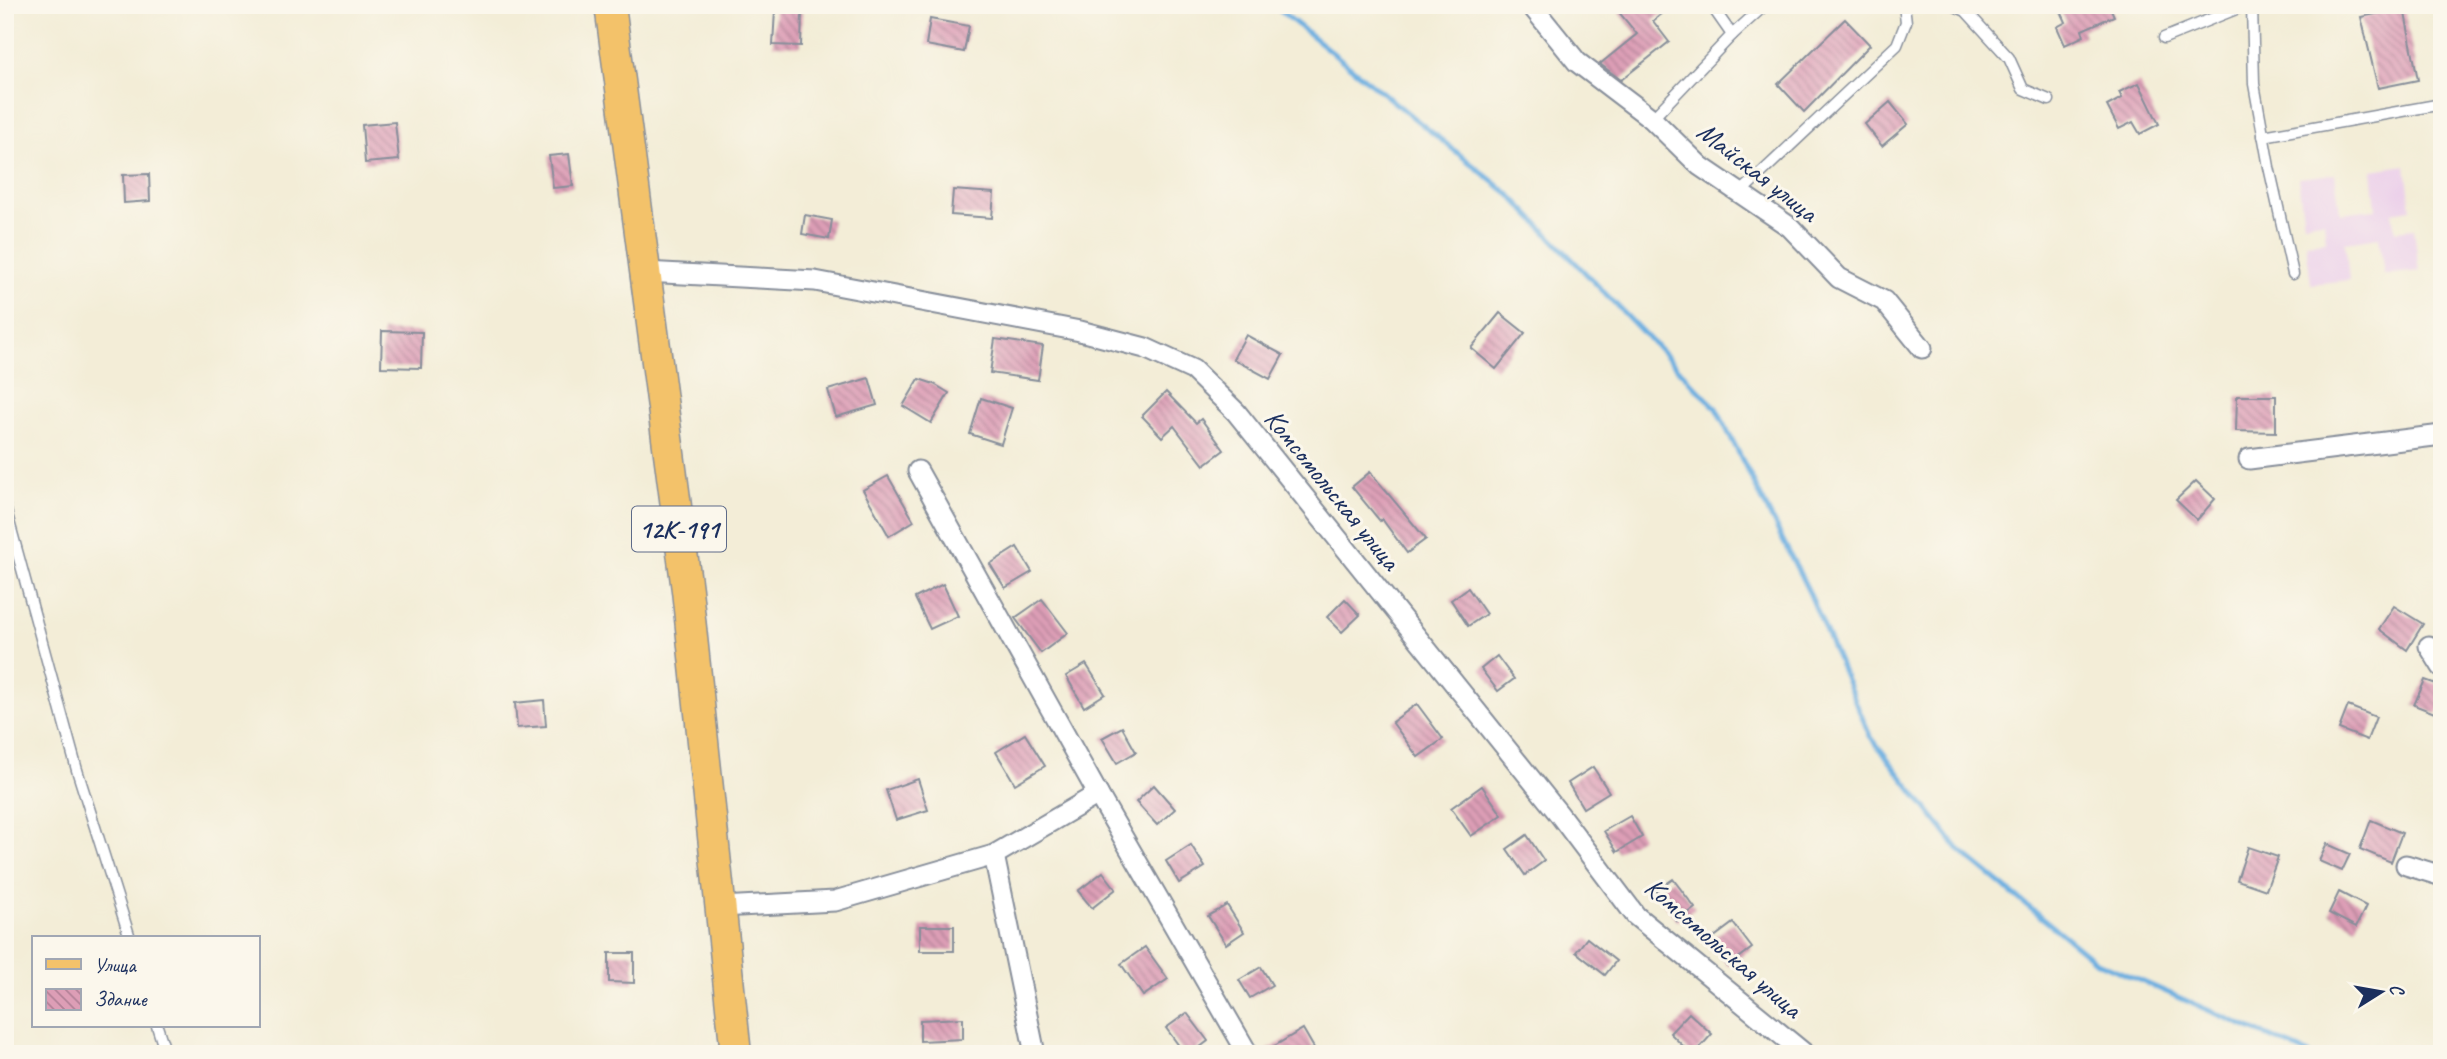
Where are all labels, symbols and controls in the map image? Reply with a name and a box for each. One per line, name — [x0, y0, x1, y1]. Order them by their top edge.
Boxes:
street label: Майская улица — [1690, 113, 1826, 231]
street label: Комсомольская улица — [1257, 402, 1409, 578]
road number: 12К-191 — [632, 506, 726, 552]
street label: Комсомольская улица — [1638, 869, 1811, 1026]
legend — [32, 936, 259, 1028]
text: Улица — [94, 952, 137, 978]
north arrow — [2346, 958, 2416, 1028]
text: С — [2384, 982, 2410, 998]
text: Здание — [94, 986, 148, 1012]

